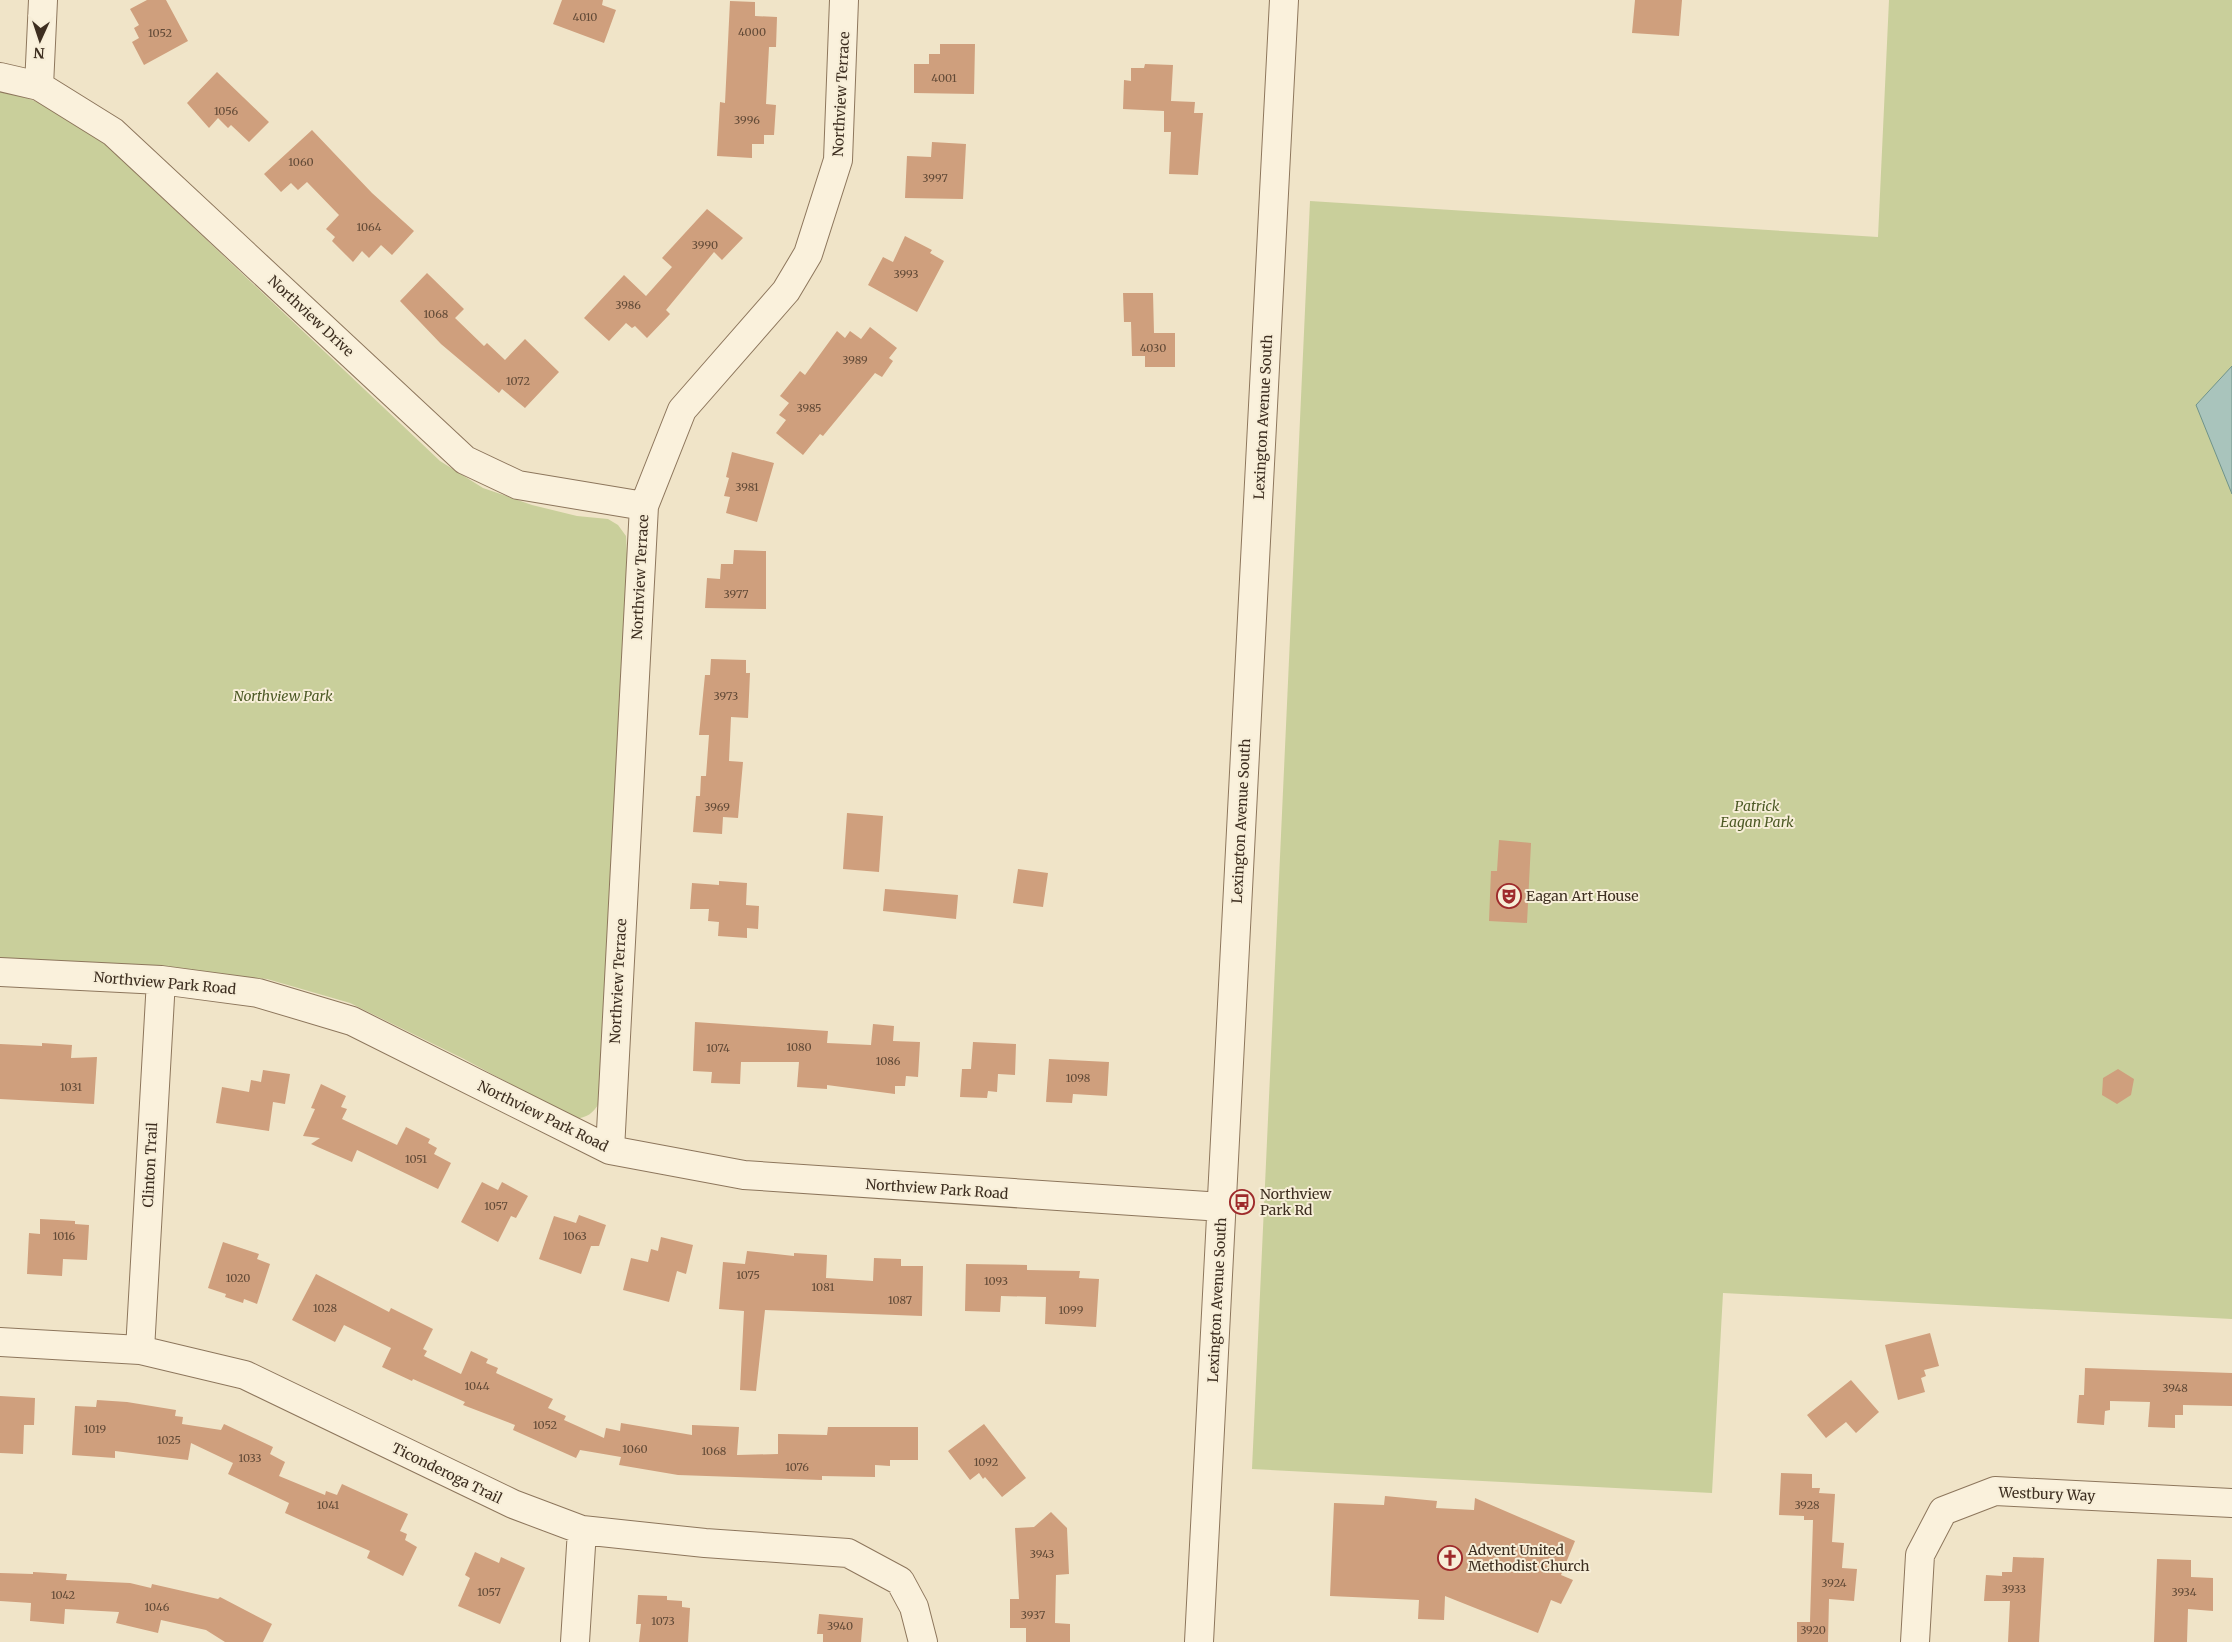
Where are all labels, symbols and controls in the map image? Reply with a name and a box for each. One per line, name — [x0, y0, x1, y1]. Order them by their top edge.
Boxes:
house number: 4010 — [573, 10, 597, 24]
north arrow — [15, 15, 65, 65]
house number: 4000 — [738, 25, 766, 39]
house number: 1052 — [148, 26, 172, 40]
street label: Northview Terrace — [829, 31, 853, 157]
text: N — [33, 44, 45, 62]
house number: 4001 — [931, 71, 957, 85]
house number: 1056 — [214, 104, 238, 118]
house number: 3996 — [734, 113, 760, 127]
house number: 1060 — [288, 155, 314, 169]
house number: 3997 — [922, 171, 948, 185]
house number: 1064 — [356, 220, 382, 234]
house number: 3990 — [692, 238, 718, 252]
house number: 3993 — [893, 267, 919, 281]
street label: Northview Drive — [264, 272, 358, 360]
house number: 3986 — [615, 298, 641, 312]
house number: 1068 — [424, 307, 449, 321]
street label: Lexington Avenue South — [1250, 334, 1276, 500]
house number: 4030 — [1140, 341, 1166, 355]
house number: 3989 — [842, 353, 868, 367]
house number: 1072 — [506, 374, 530, 388]
house number: 3985 — [797, 401, 822, 415]
house number: 3981 — [735, 480, 759, 494]
street label: Northview Terrace — [628, 514, 652, 640]
house number: 3977 — [724, 587, 748, 601]
park label: Northview Park — [233, 687, 333, 705]
house number: 3973 — [714, 689, 738, 703]
street label: Lexington Avenue South — [1228, 738, 1254, 904]
park label: Patrick Eagan Park — [1720, 797, 1794, 831]
house number: 3969 — [704, 800, 730, 814]
theatre icon: Eagan Art House — [1496, 883, 1522, 909]
place label: Eagan Art House — [1526, 887, 1639, 905]
street label: Northview Terrace — [606, 918, 630, 1044]
street label: Northview Park Road — [93, 968, 238, 998]
house number: 1080 — [786, 1040, 812, 1054]
house number: 1074 — [706, 1041, 730, 1055]
house number: 1086 — [876, 1054, 901, 1068]
house number: 1098 — [1066, 1071, 1091, 1085]
street label: Northview Park Road — [475, 1077, 612, 1156]
house number: 1031 — [60, 1080, 82, 1094]
street label: Clinton Trail — [139, 1121, 161, 1208]
house number: 1051 — [405, 1152, 427, 1166]
street label: Northview Park Road — [865, 1175, 1009, 1203]
place label: Northview Park Rd — [1260, 1185, 1331, 1219]
bus stop icon: Northview Park Rd — [1229, 1189, 1255, 1215]
house number: 1057 — [484, 1199, 508, 1213]
street label: Lexington Avenue South — [1204, 1217, 1230, 1383]
house number: 1016 — [53, 1229, 76, 1243]
house number: 1063 — [563, 1229, 587, 1243]
house number: 1075 — [736, 1268, 760, 1282]
house number: 1020 — [226, 1271, 250, 1285]
house number: 1093 — [984, 1274, 1008, 1288]
house number: 1081 — [812, 1280, 834, 1294]
house number: 1087 — [888, 1293, 912, 1307]
house number: 1028 — [313, 1301, 338, 1315]
house number: 1099 — [1059, 1303, 1084, 1317]
house number: 1044 — [464, 1379, 490, 1393]
house number: 3948 — [2162, 1381, 2188, 1395]
house number: 1052 — [533, 1418, 557, 1432]
house number: 1019 — [84, 1422, 106, 1436]
house number: 1025 — [157, 1433, 181, 1447]
street label: Ticonderoga Trail — [389, 1439, 506, 1508]
house number: 1060 — [622, 1442, 648, 1456]
house number: 1068 — [702, 1444, 727, 1458]
house number: 1033 — [238, 1451, 262, 1465]
house number: 1092 — [974, 1455, 998, 1469]
house number: 1076 — [785, 1460, 809, 1474]
street label: Westbury Way — [1997, 1483, 2097, 1505]
house number: 1041 — [317, 1498, 339, 1512]
house number: 3928 — [1794, 1498, 1820, 1512]
place label: Advent United Methodist Church — [1467, 1541, 1590, 1575]
church icon: Advent United Methodist Church — [1437, 1545, 1463, 1571]
house number: 3943 — [1030, 1547, 1054, 1561]
house number: 3924 — [1821, 1576, 1847, 1590]
house number: 3933 — [2002, 1582, 2026, 1596]
house number: 1057 — [477, 1585, 501, 1599]
house number: 3934 — [2171, 1585, 2197, 1599]
house number: 1042 — [51, 1588, 75, 1602]
house number: 1046 — [145, 1600, 170, 1614]
house number: 3937 — [1021, 1608, 1045, 1622]
house number: 1073 — [651, 1614, 675, 1628]
house number: 3940 — [827, 1619, 853, 1633]
house number: 3920 — [1800, 1623, 1826, 1637]

